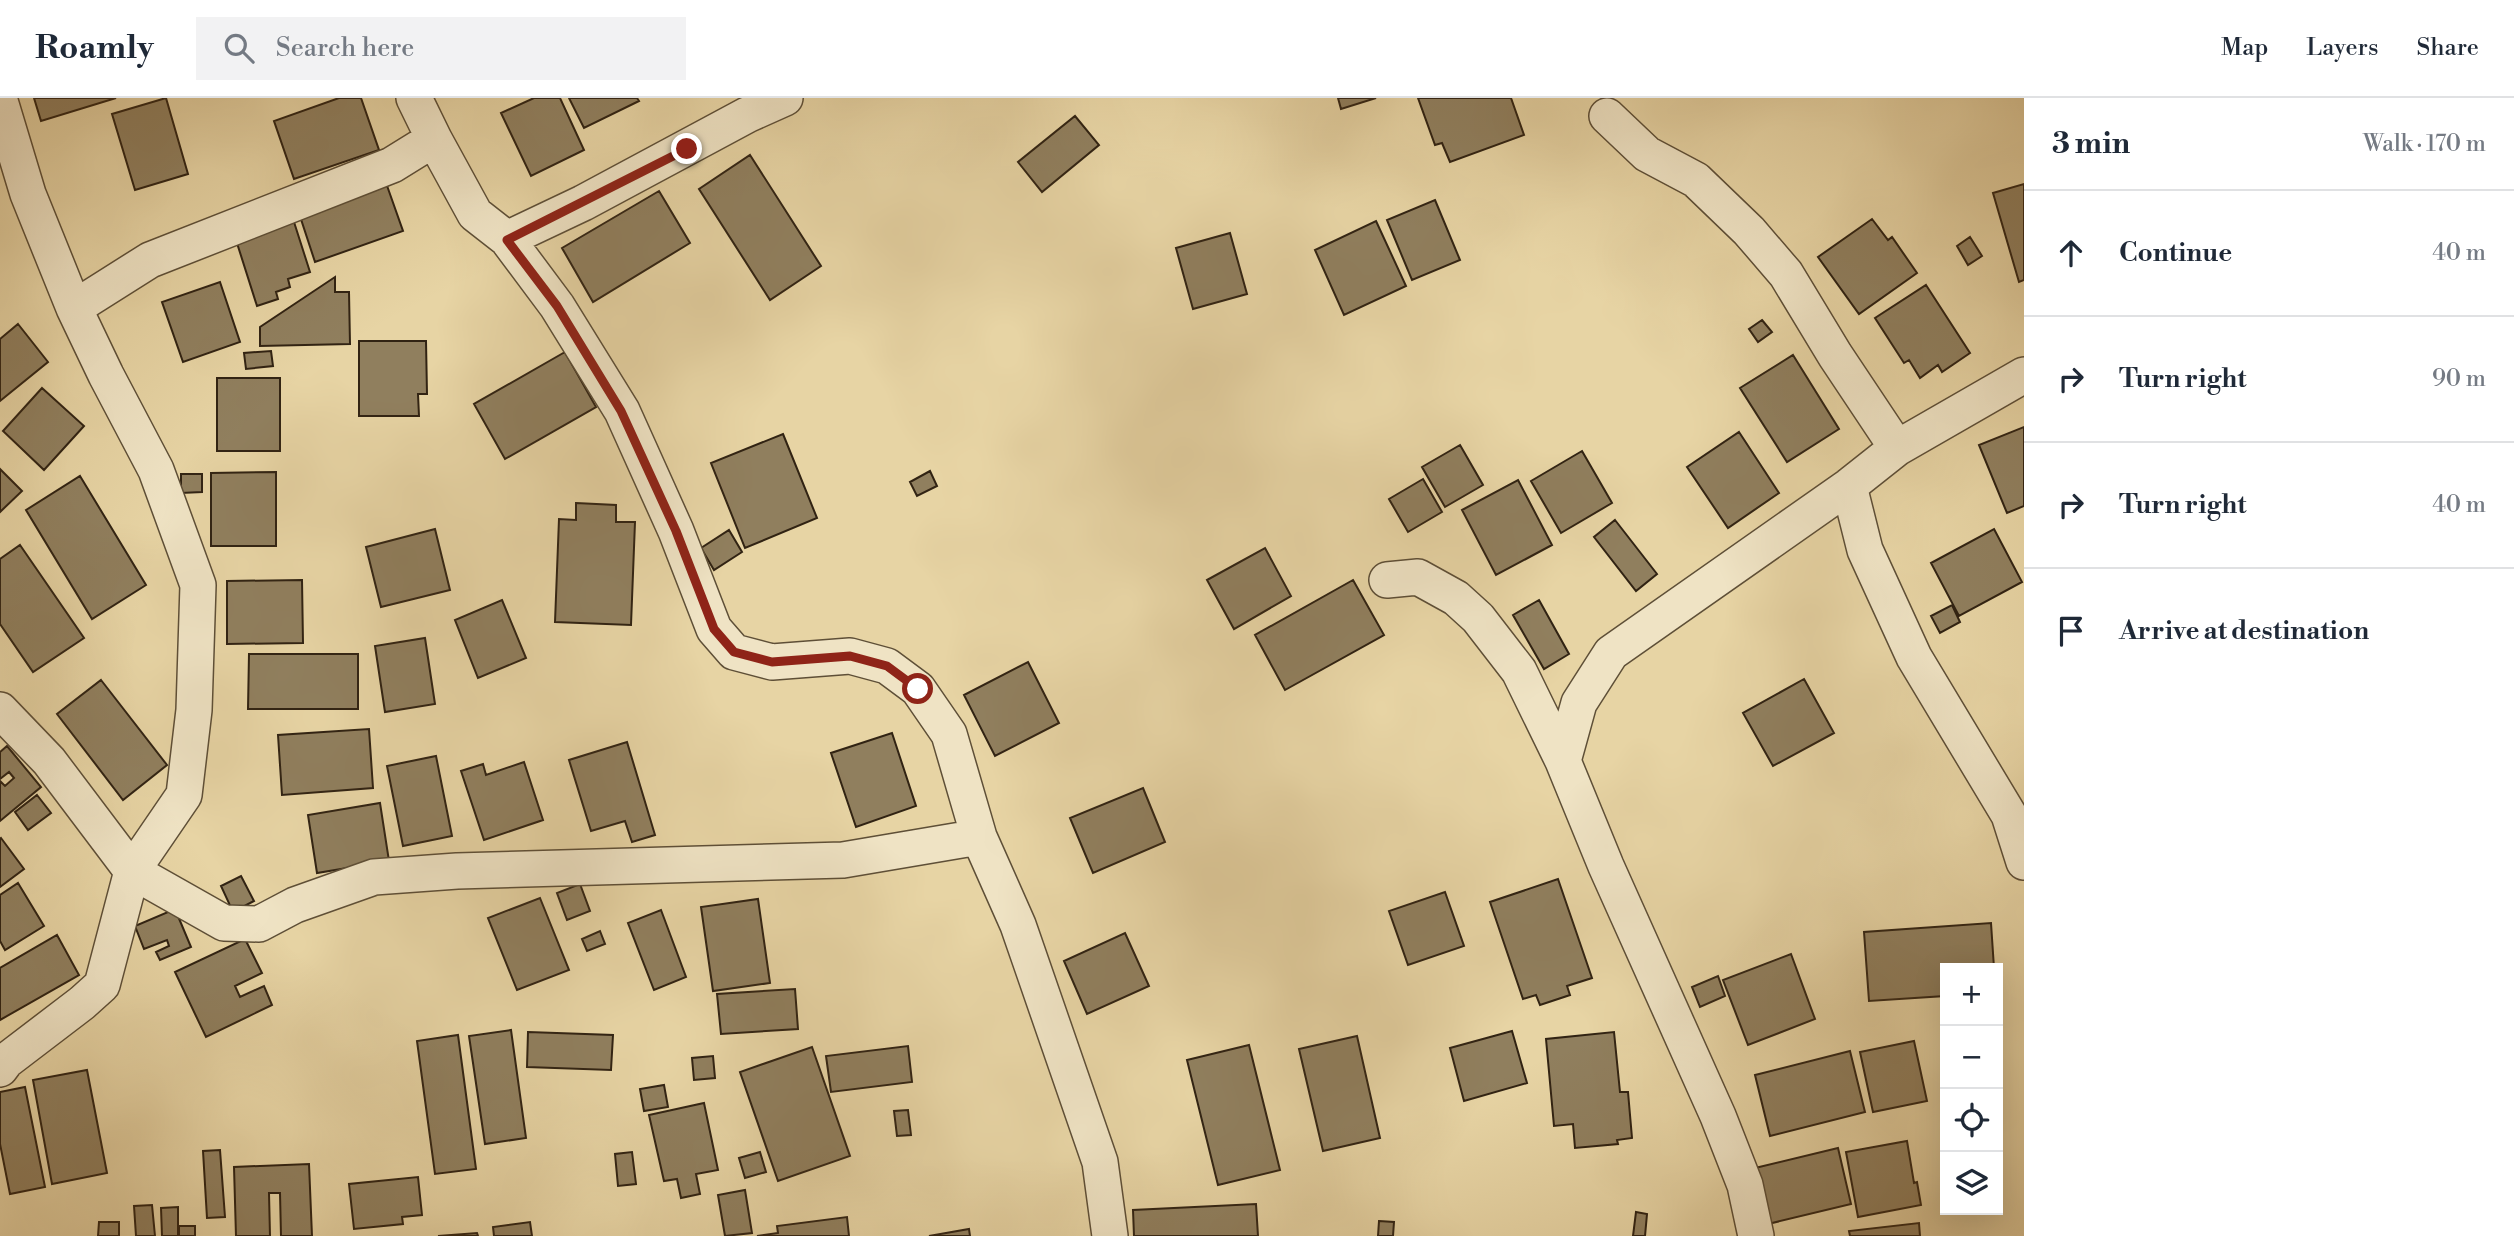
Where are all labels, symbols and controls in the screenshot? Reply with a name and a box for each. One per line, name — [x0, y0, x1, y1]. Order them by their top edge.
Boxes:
search box — [196, 17, 686, 80]
text: Roamly — [35, 28, 154, 69]
icon: search — [220, 29, 258, 67]
text: Search here — [276, 32, 414, 64]
text: Map — [2221, 33, 2268, 63]
text: Layers — [2306, 33, 2378, 63]
text: Share — [2416, 33, 2479, 63]
text: 3 min — [2052, 125, 2130, 163]
text: Walk · 170 m — [2363, 130, 2486, 158]
route end — [671, 133, 702, 164]
icon: ahead — [2052, 234, 2090, 272]
text: Continue — [2119, 237, 2232, 269]
text: 40 m — [2432, 239, 2486, 267]
icon: right — [2052, 360, 2090, 398]
text: Turn right — [2119, 363, 2247, 395]
text: 90 m — [2432, 365, 2486, 393]
icon: right — [2052, 486, 2090, 524]
text: Turn right — [2119, 489, 2247, 521]
text: 40 m — [2432, 491, 2486, 519]
icon: arrive — [2052, 612, 2090, 650]
text: Arrive at destination — [2119, 615, 2369, 647]
route start — [902, 673, 933, 704]
map controls — [1940, 963, 2003, 1215]
button: + — [1940, 963, 2003, 1026]
button: − — [1940, 1026, 2003, 1089]
button: locate — [1940, 1089, 2003, 1152]
button: layers — [1940, 1152, 2003, 1215]

